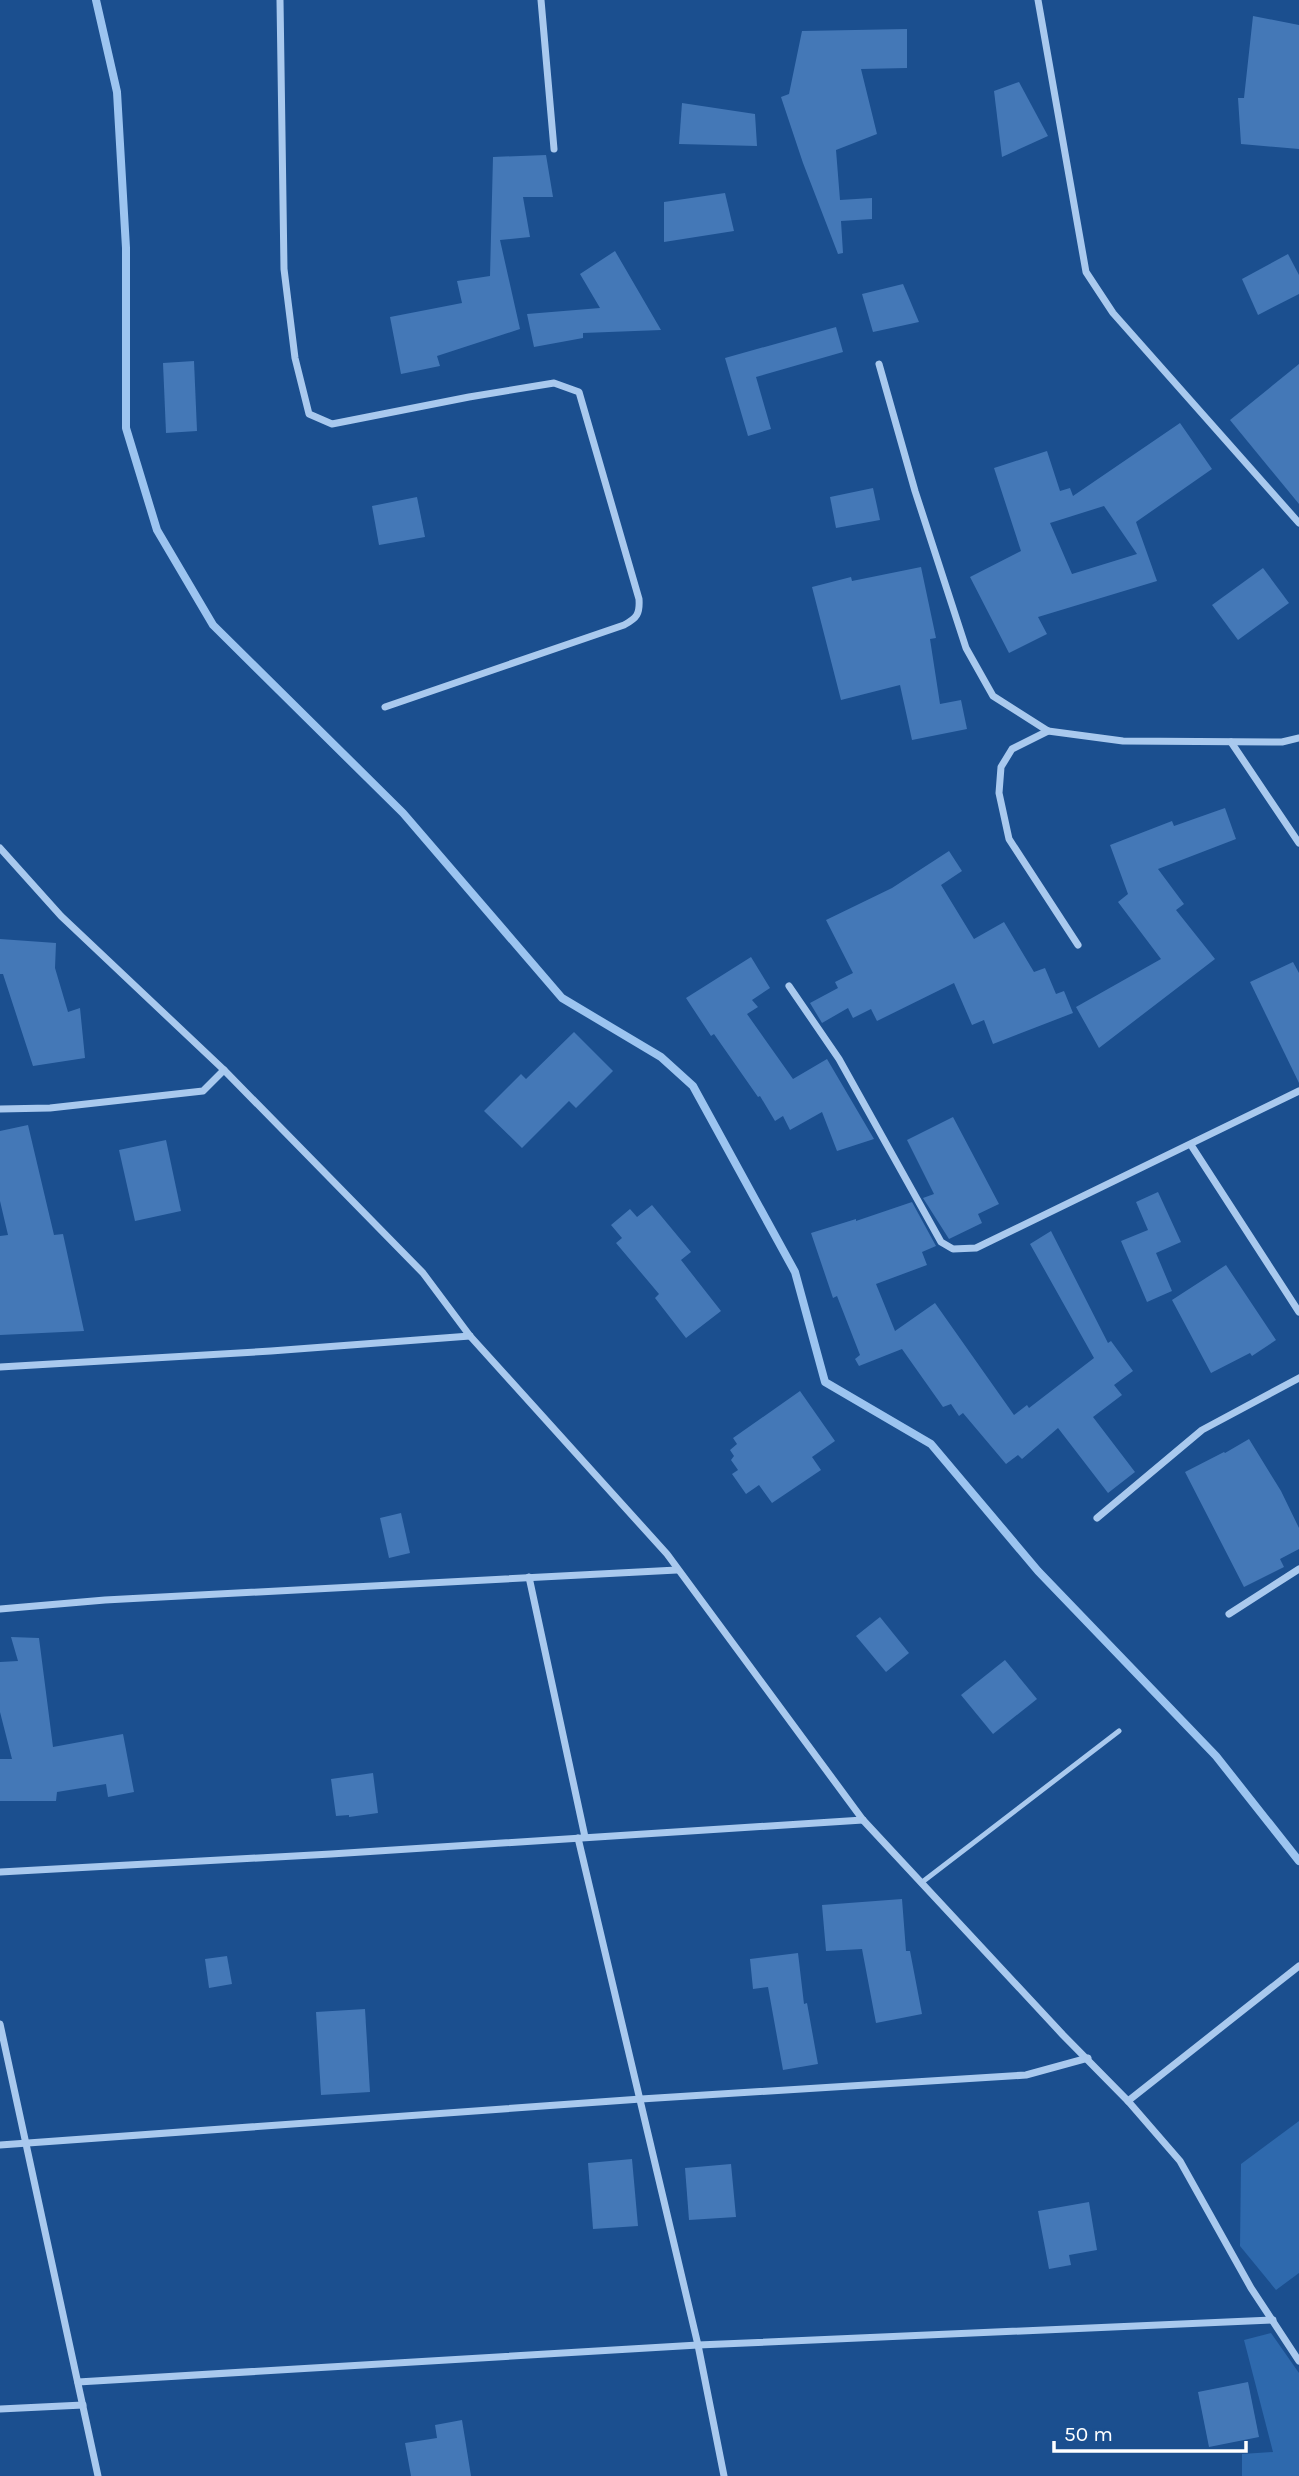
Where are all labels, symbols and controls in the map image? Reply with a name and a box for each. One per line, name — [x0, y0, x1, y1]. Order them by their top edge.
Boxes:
scale bar — [1054, 2410, 1246, 2454]
text: 50 m — [1064, 2422, 1113, 2446]

